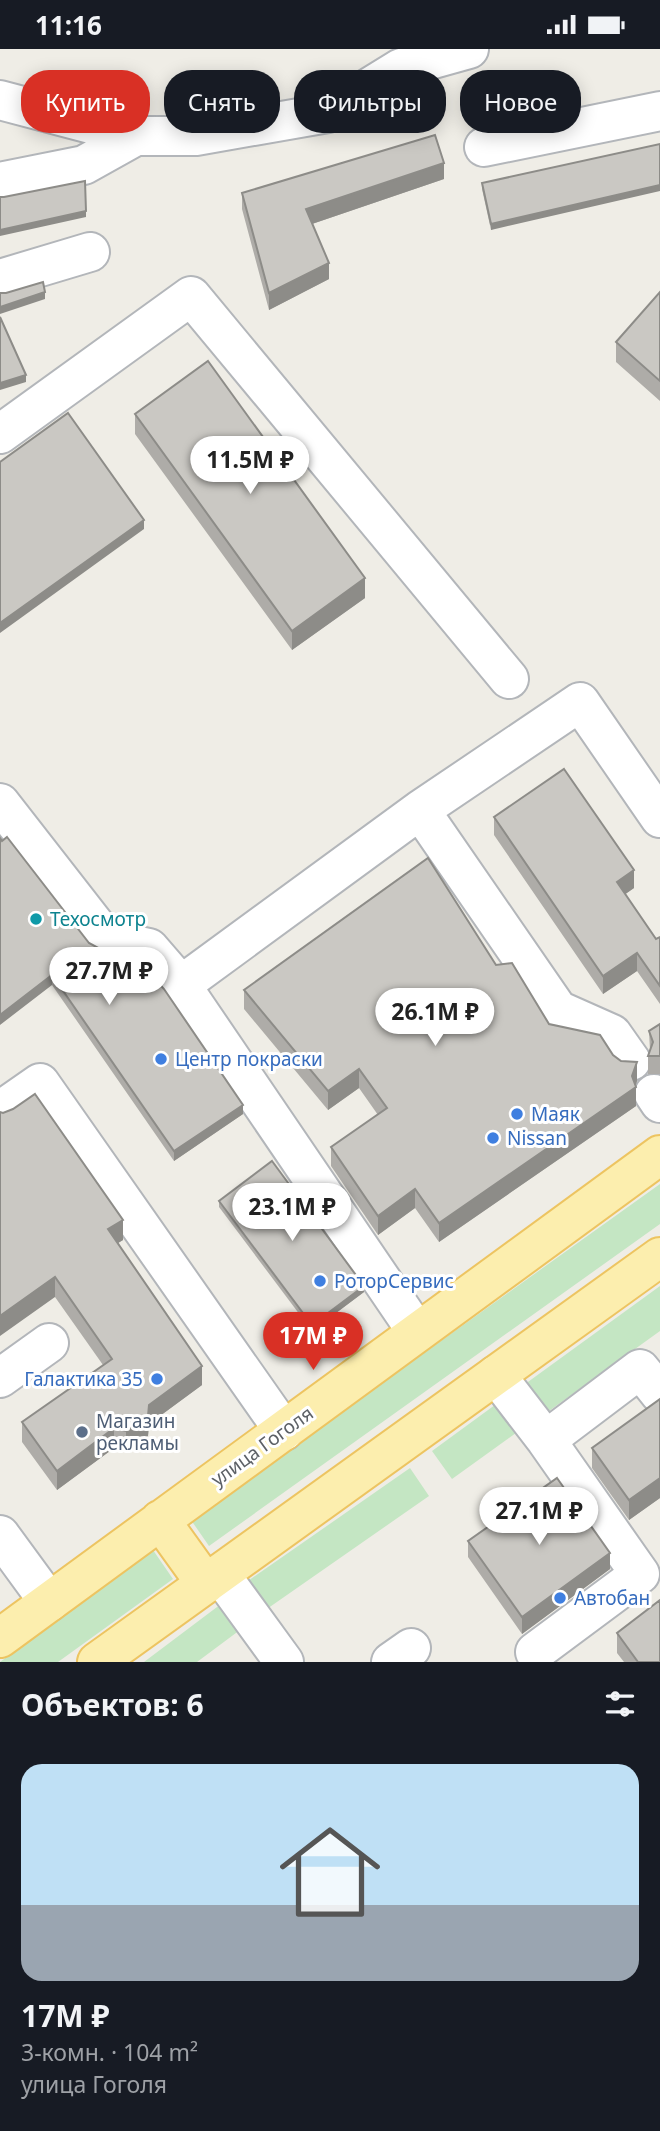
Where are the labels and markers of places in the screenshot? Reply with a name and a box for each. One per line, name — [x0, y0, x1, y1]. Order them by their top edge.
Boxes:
pin: 11.5M ₽ — [185, 437, 315, 496]
place label: Техосмотр — [50, 906, 146, 932]
marker: Техосмотр — [28, 911, 44, 927]
pin: 27.7M ₽ — [44, 947, 174, 1007]
pin: 26.1M ₽ — [370, 989, 500, 1048]
place label: Центр покраски — [175, 1046, 323, 1072]
marker: Центр покраски — [153, 1051, 169, 1067]
place label: Маяк — [531, 1101, 580, 1127]
marker: Маяк — [509, 1106, 525, 1122]
place label: Nissan — [507, 1125, 567, 1151]
marker: Nissan — [485, 1130, 501, 1146]
pin: 23.1M ₽ — [227, 1183, 357, 1243]
place label: РоторСервис — [334, 1268, 454, 1294]
marker: РоторСервис — [312, 1273, 328, 1289]
pin: 17M ₽ — [264, 1313, 362, 1372]
place label: Галактика 35 — [24, 1366, 143, 1392]
marker: Галактика 35 — [149, 1371, 165, 1387]
place label: Магазин рекламы — [96, 1408, 179, 1456]
marker: Магазин рекламы — [74, 1424, 90, 1440]
pin: 27.1M ₽ — [474, 1487, 604, 1547]
place label: Автобан — [574, 1585, 650, 1611]
marker: Автобан — [552, 1590, 568, 1606]

